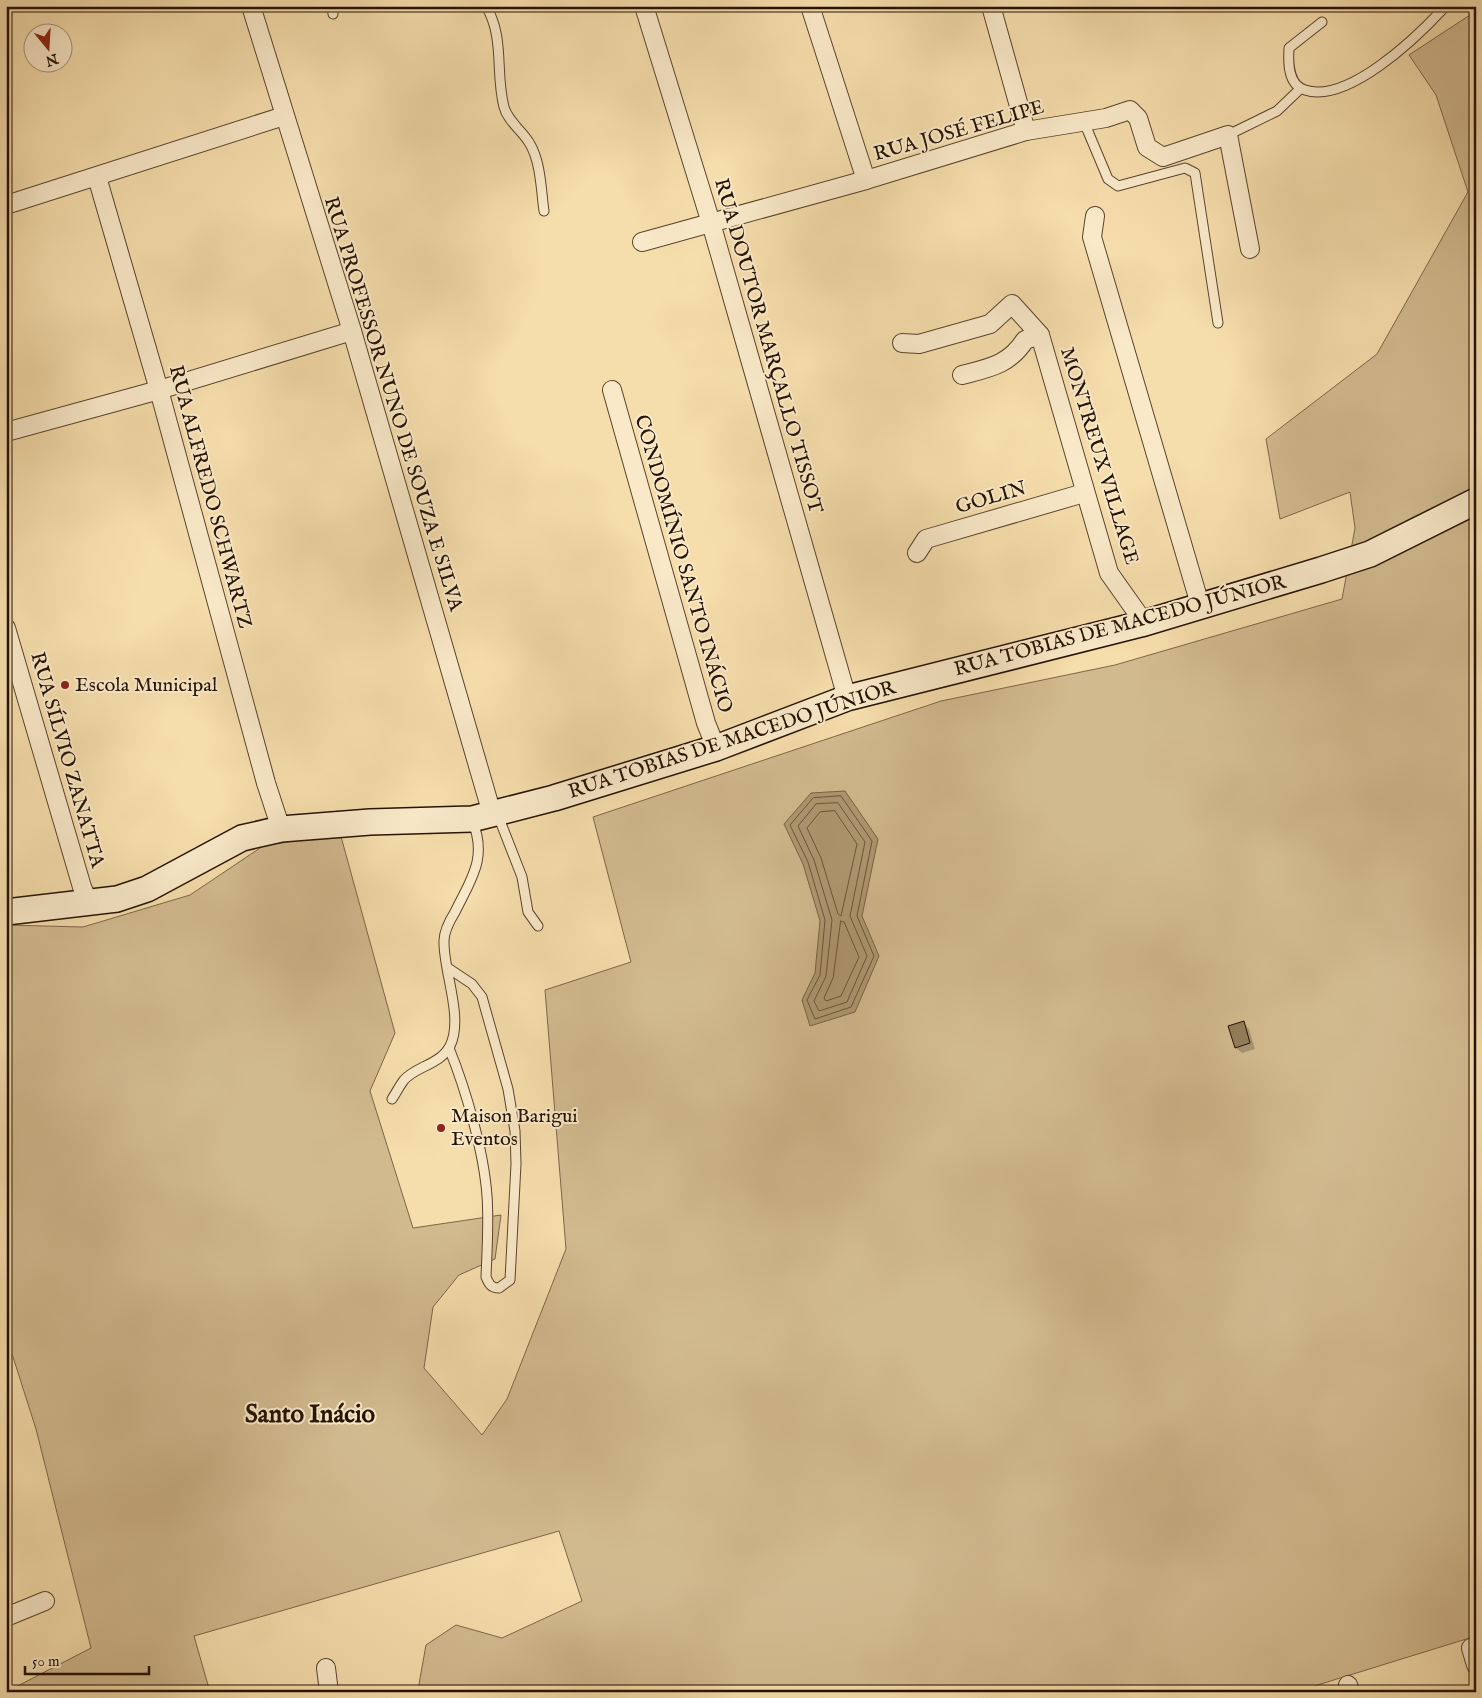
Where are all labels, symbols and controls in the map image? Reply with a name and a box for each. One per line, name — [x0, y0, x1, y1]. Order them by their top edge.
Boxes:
north arrow — [22, 22, 72, 72]
text: N — [43, 49, 61, 70]
street label: RUA JOSÉ FELIPE — [871, 95, 1047, 167]
street label: RUA DOUTOR MARÇALLO TISSOT — [708, 176, 828, 517]
street label: RUA PROFESSOR NUNO DE SOUZA E SILVA — [318, 194, 468, 615]
street label: MONTREUX VILLAGE — [1054, 344, 1144, 568]
street label: RUA ALFREDO SCHWARTZ — [163, 363, 257, 631]
street label: CONDOMÍNIO SANTO INÁCIO — [628, 412, 738, 716]
street label: GOLIN — [953, 476, 1029, 520]
street label: RUA TOBIAS DE MACEDO JÚNIOR — [951, 569, 1290, 682]
street label: RUA SÍLVIO ZANATTA — [24, 649, 110, 871]
place label: Escola Municipal — [75, 673, 218, 698]
street label: RUA TOBIAS DE MACEDO JÚNIOR — [565, 675, 900, 805]
marker: Escola Municipal — [59, 679, 71, 691]
place label: Maison Barigui Eventos — [451, 1104, 578, 1152]
marker: Maison Barigui Eventos — [435, 1122, 447, 1134]
district label: Santo Inácio — [245, 1399, 375, 1431]
scale bar — [25, 1643, 149, 1675]
text: 50 m — [32, 1652, 60, 1671]

